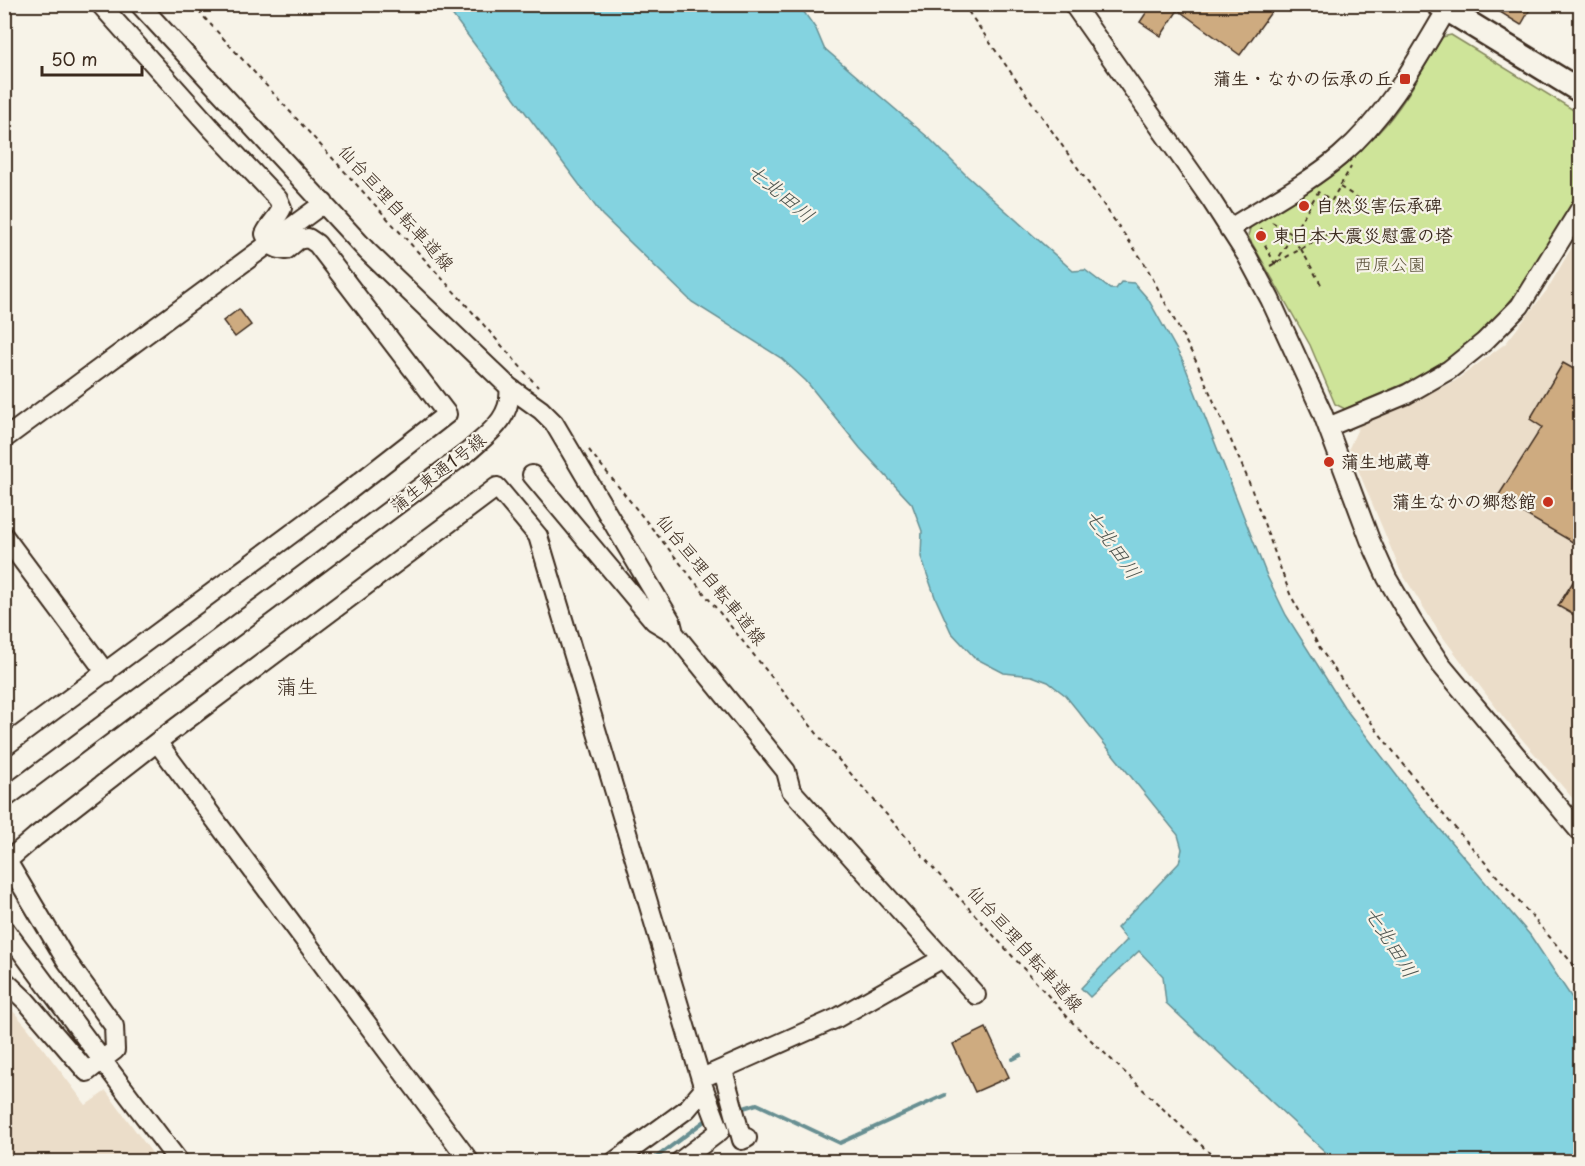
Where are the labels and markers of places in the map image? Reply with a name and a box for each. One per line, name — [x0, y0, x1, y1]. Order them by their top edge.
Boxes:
place label: 蒲生・なかの伝承の丘 — [1213, 64, 1393, 91]
marker: 蒲生・なかの伝承の丘 — [1398, 72, 1412, 86]
place label: 自然災害伝承碑 — [1316, 191, 1442, 218]
marker: 自然災害伝承碑 — [1297, 199, 1311, 213]
place label: 東日本大震災慰霊の塔 — [1273, 221, 1453, 248]
marker: 東日本大震災慰霊の塔 — [1254, 229, 1268, 243]
place label: 蒲生地蔵尊 — [1341, 447, 1431, 474]
marker: 蒲生地蔵尊 — [1322, 455, 1336, 469]
place label: 蒲生なかの郷愁館 — [1392, 487, 1536, 514]
marker: 蒲生なかの郷愁館 — [1541, 495, 1555, 509]

